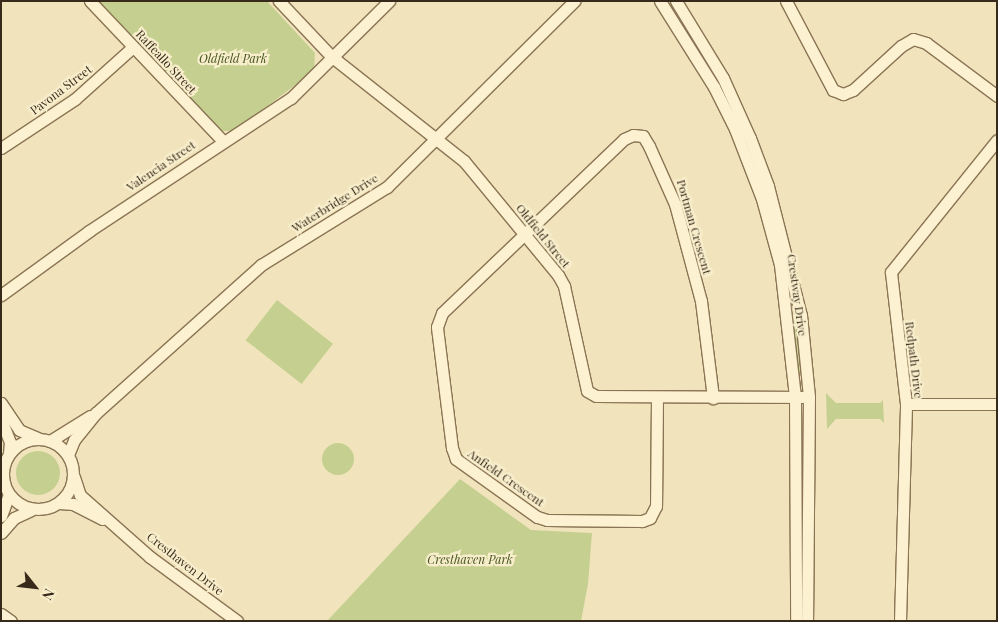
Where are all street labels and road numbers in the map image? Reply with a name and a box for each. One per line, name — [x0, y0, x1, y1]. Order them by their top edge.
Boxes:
street label: Raffeallo Street — [133, 27, 199, 97]
street label: Pavona Street — [27, 62, 95, 118]
street label: Valencia Street — [124, 138, 198, 194]
street label: Waterbridge Drive — [289, 171, 381, 235]
street label: Portman Crescent — [674, 178, 714, 276]
street label: Oldfield Street — [513, 201, 573, 271]
street label: Crestway Drive — [784, 253, 810, 337]
street label: Redpath Drive — [902, 321, 926, 399]
street label: Anfield Crescent — [465, 446, 547, 510]
street label: Cresthaven Drive — [144, 530, 226, 598]

